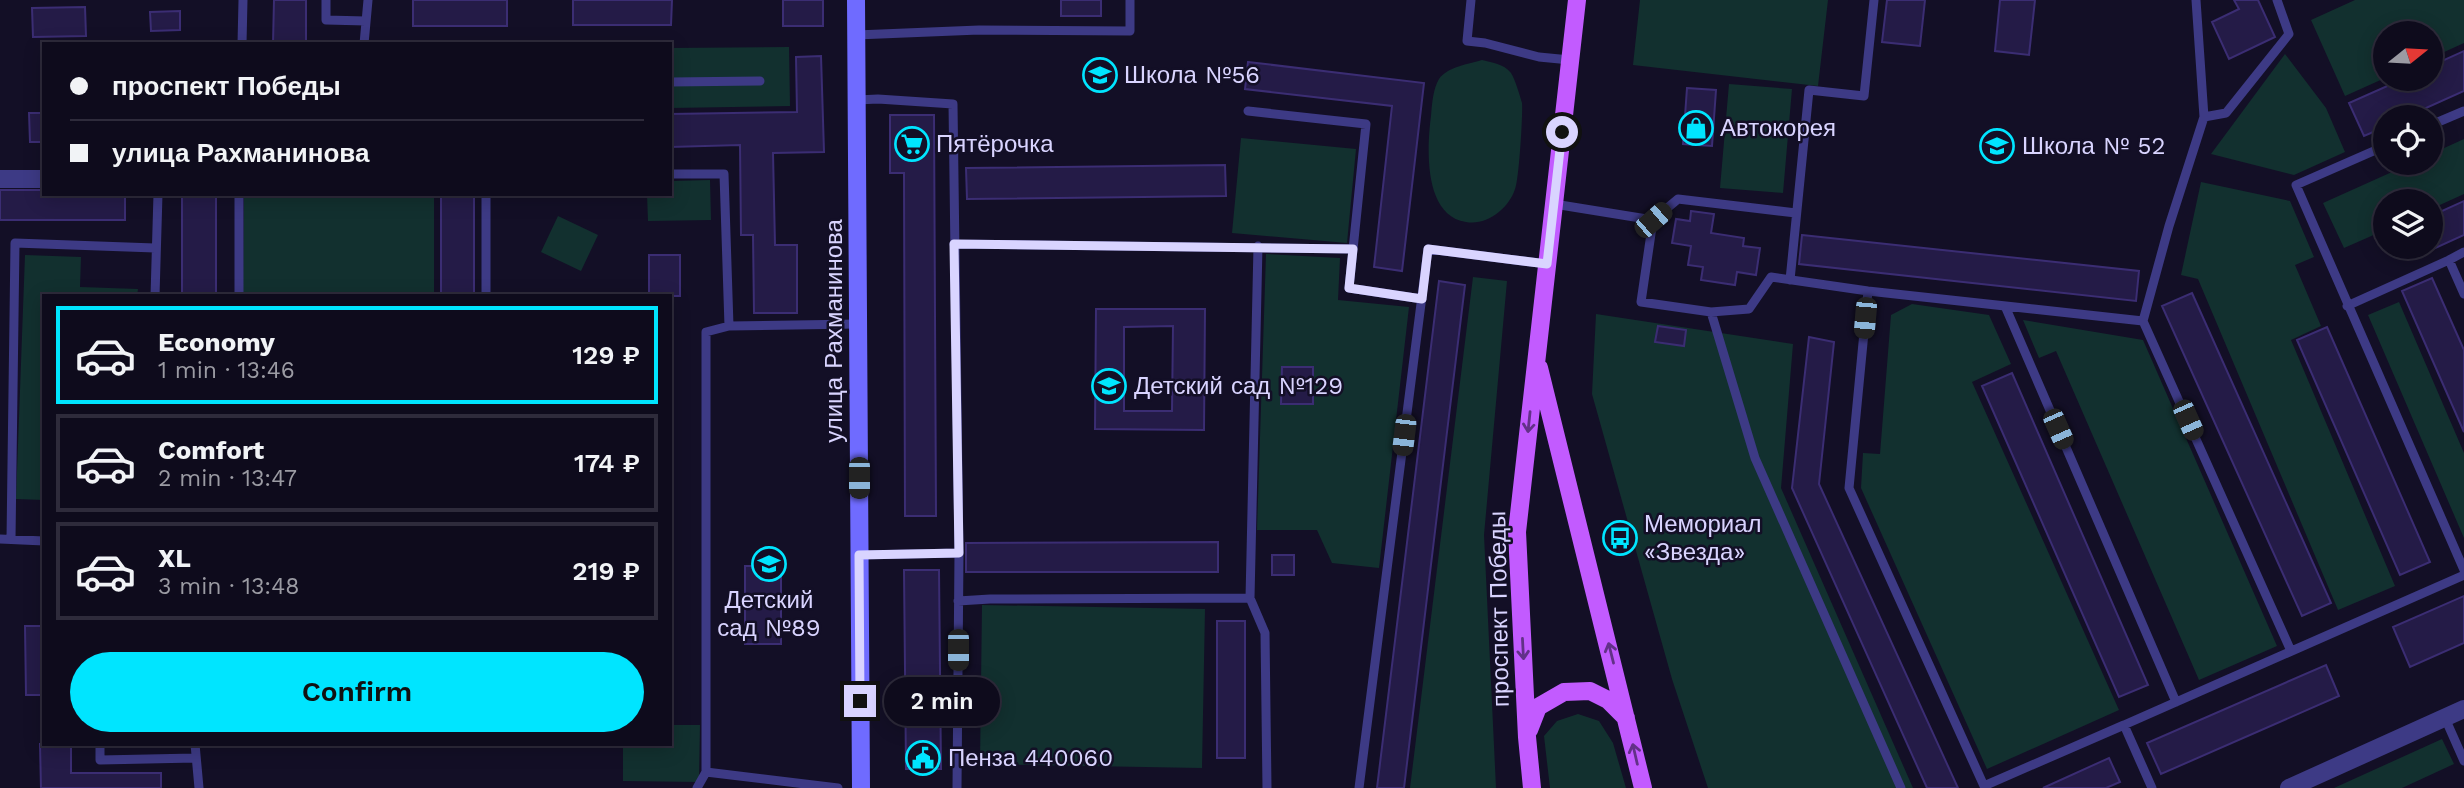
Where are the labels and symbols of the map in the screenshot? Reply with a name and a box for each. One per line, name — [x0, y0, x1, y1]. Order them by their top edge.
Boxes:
north arrow — [2373, 21, 2443, 91]
school or university icon: Школа №56 — [1081, 56, 1119, 94]
place label: Школа №56 — [1124, 61, 1260, 89]
shop icon: Автокорея — [1677, 109, 1715, 147]
place label: Автокорея — [1720, 114, 1836, 142]
route start — [1546, 116, 1578, 148]
supermarket icon: Пятёрочка — [893, 125, 931, 163]
school or university icon: Школа № 52 — [1978, 127, 2016, 165]
place label: Пятёрочка — [936, 130, 1054, 158]
place label: Школа № 52 — [2022, 132, 2166, 160]
car — [1631, 198, 1676, 242]
street label: улица Рахманинова — [820, 219, 848, 443]
car — [1853, 296, 1878, 340]
school or university icon: Детский сад №129 — [1090, 367, 1128, 405]
place label: Детский сад №129 — [1134, 372, 1343, 400]
car — [2170, 397, 2207, 443]
car — [2040, 406, 2077, 452]
one-way arrow — [1522, 411, 1535, 433]
car — [1392, 413, 1417, 457]
car — [849, 457, 870, 499]
place label: Мемориал «Звезда» — [1644, 510, 1762, 566]
street label: проспект Победы — [1483, 511, 1515, 707]
bus stop icon: Мемориал «Звезда» — [1601, 519, 1639, 557]
school or university icon: Детский сад №89 — [750, 545, 788, 583]
place label: Детский сад №89 — [717, 586, 821, 642]
car — [948, 629, 969, 671]
one-way arrow — [1516, 637, 1529, 660]
one-way arrow — [1604, 642, 1617, 665]
callout: 2 min — [884, 676, 1000, 726]
route end — [844, 685, 876, 717]
public building icon: Пенза 440060 — [904, 739, 942, 777]
one-way arrow — [1628, 743, 1641, 765]
place label: Пенза 440060 — [948, 744, 1113, 772]

